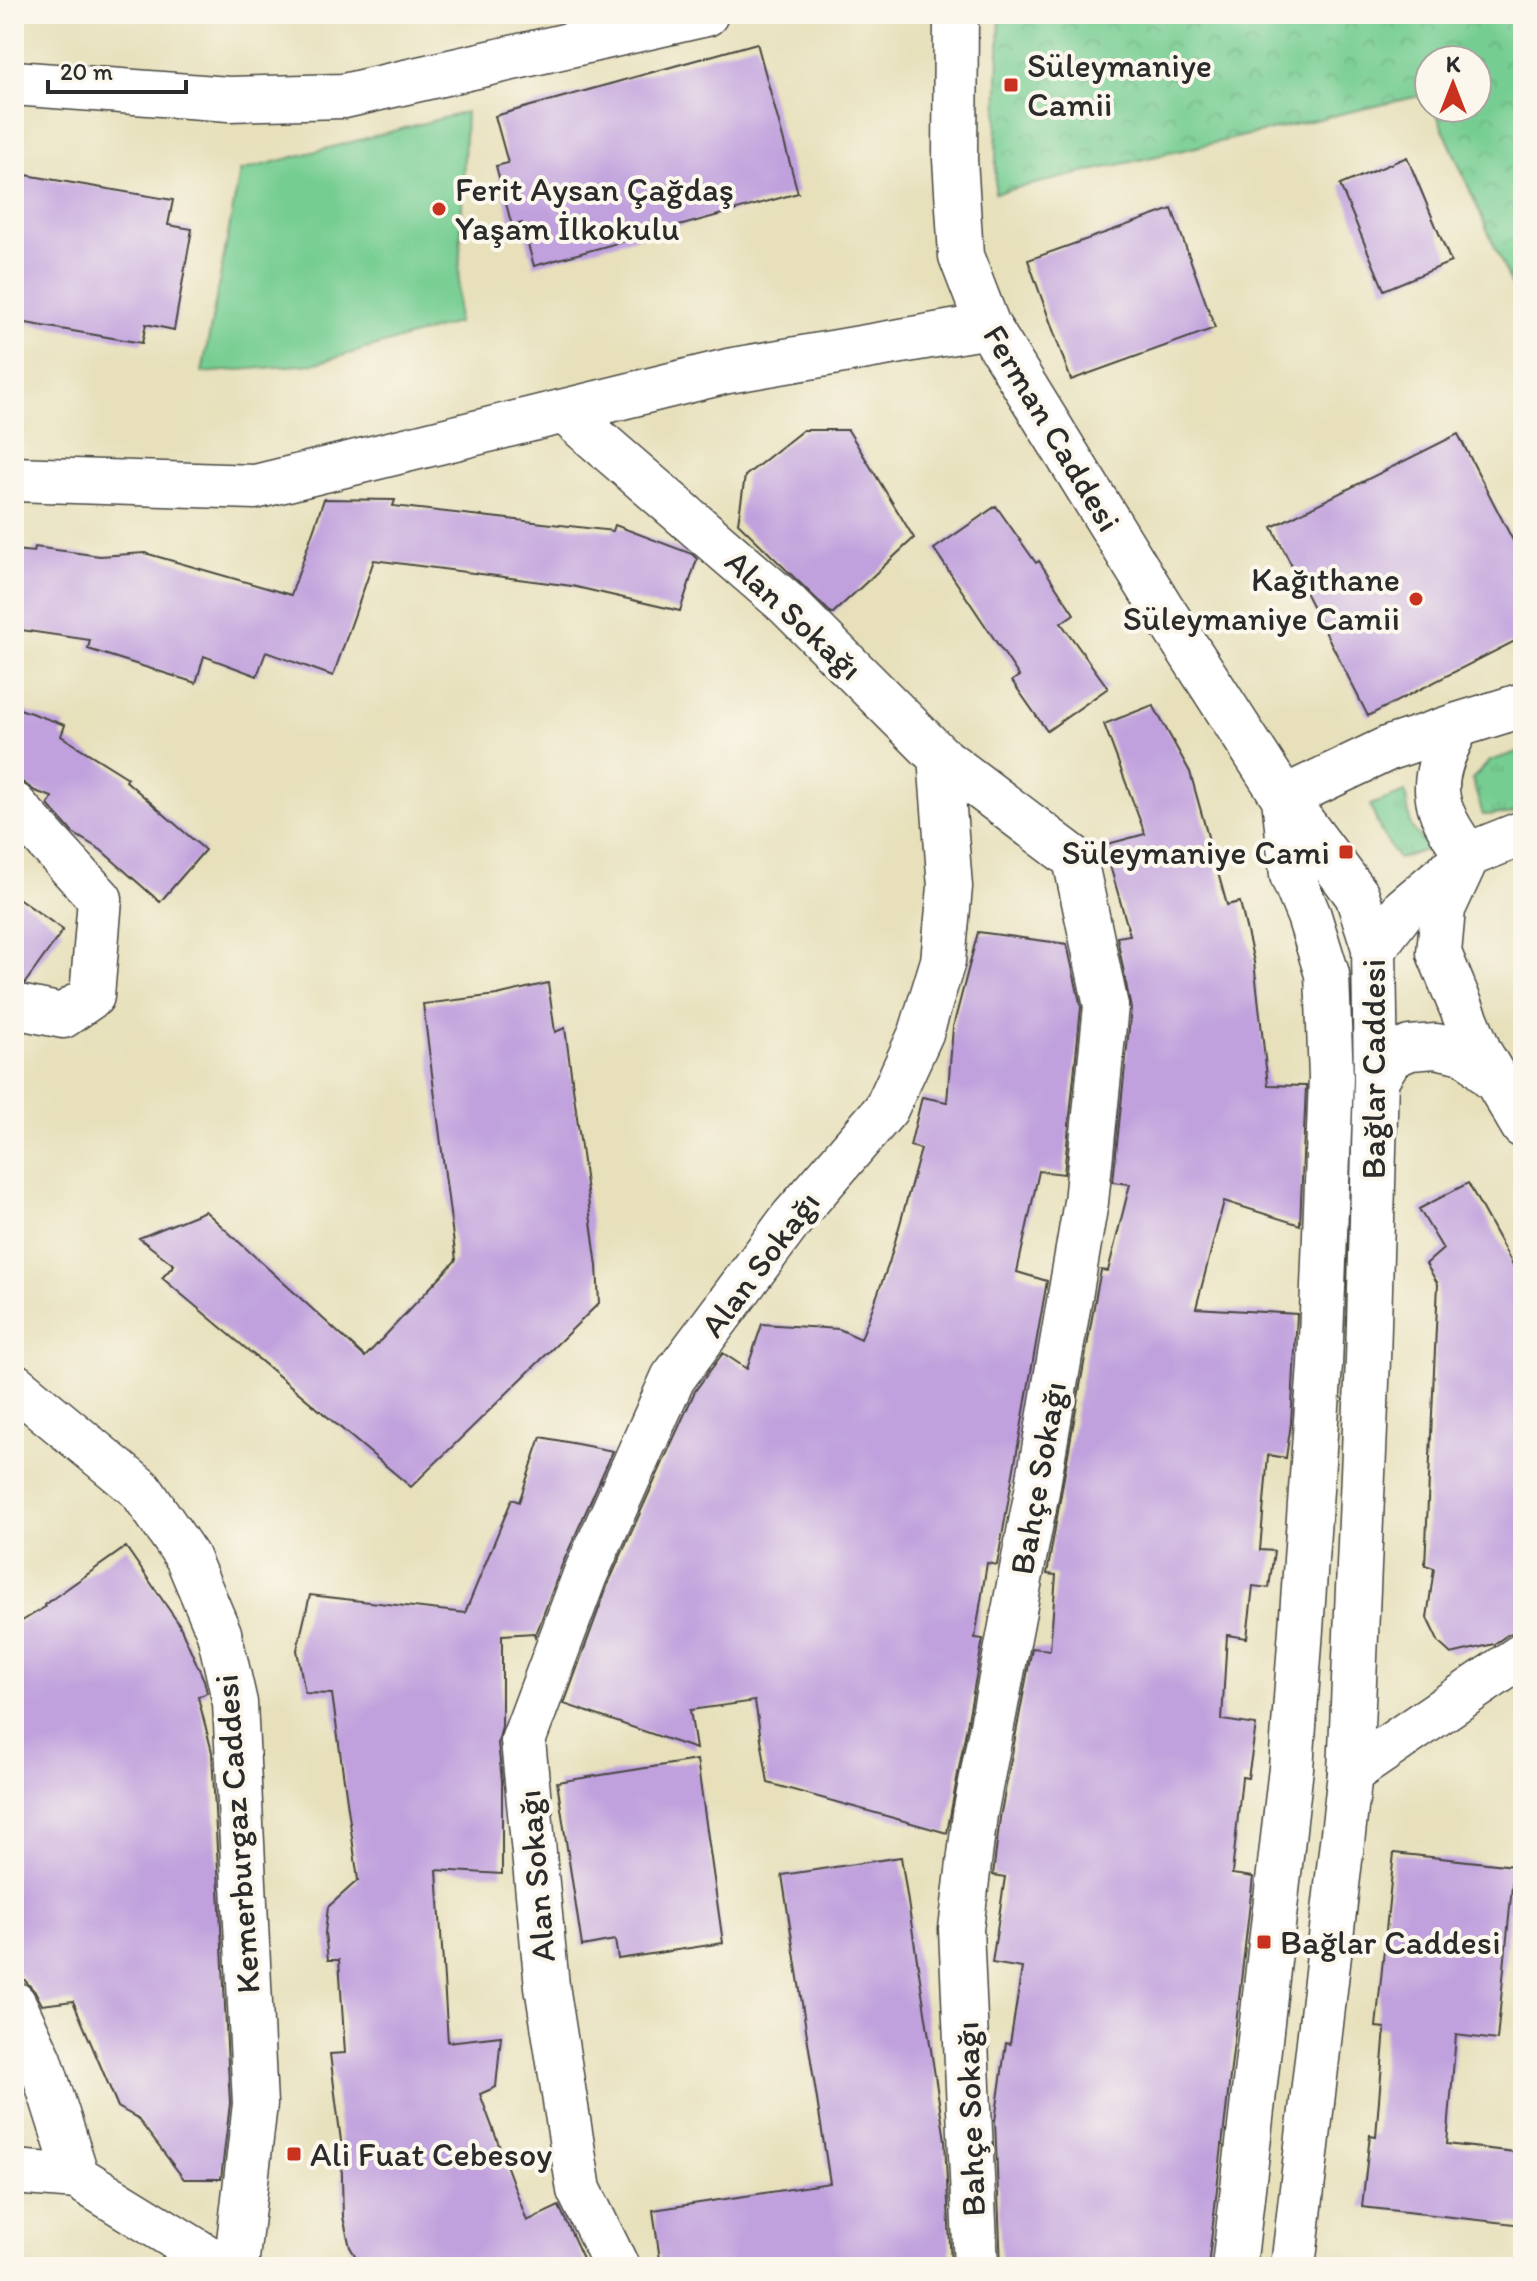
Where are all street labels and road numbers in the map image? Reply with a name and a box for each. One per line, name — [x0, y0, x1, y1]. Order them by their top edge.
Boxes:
street label: Ferman Caddesi — [974, 317, 1130, 539]
street label: Alan Sokağı — [717, 541, 871, 689]
street label: Bağlar Caddesi — [1353, 959, 1394, 1179]
street label: Alan Sokağı — [692, 1183, 828, 1345]
street label: Bahçe Sokağı — [1001, 1378, 1075, 1578]
street label: Kemerburgaz Caddesi — [205, 1673, 269, 1995]
street label: Alan Sokağı — [508, 1788, 564, 1964]
street label: Bahçe Sokağı — [946, 2021, 994, 2217]

